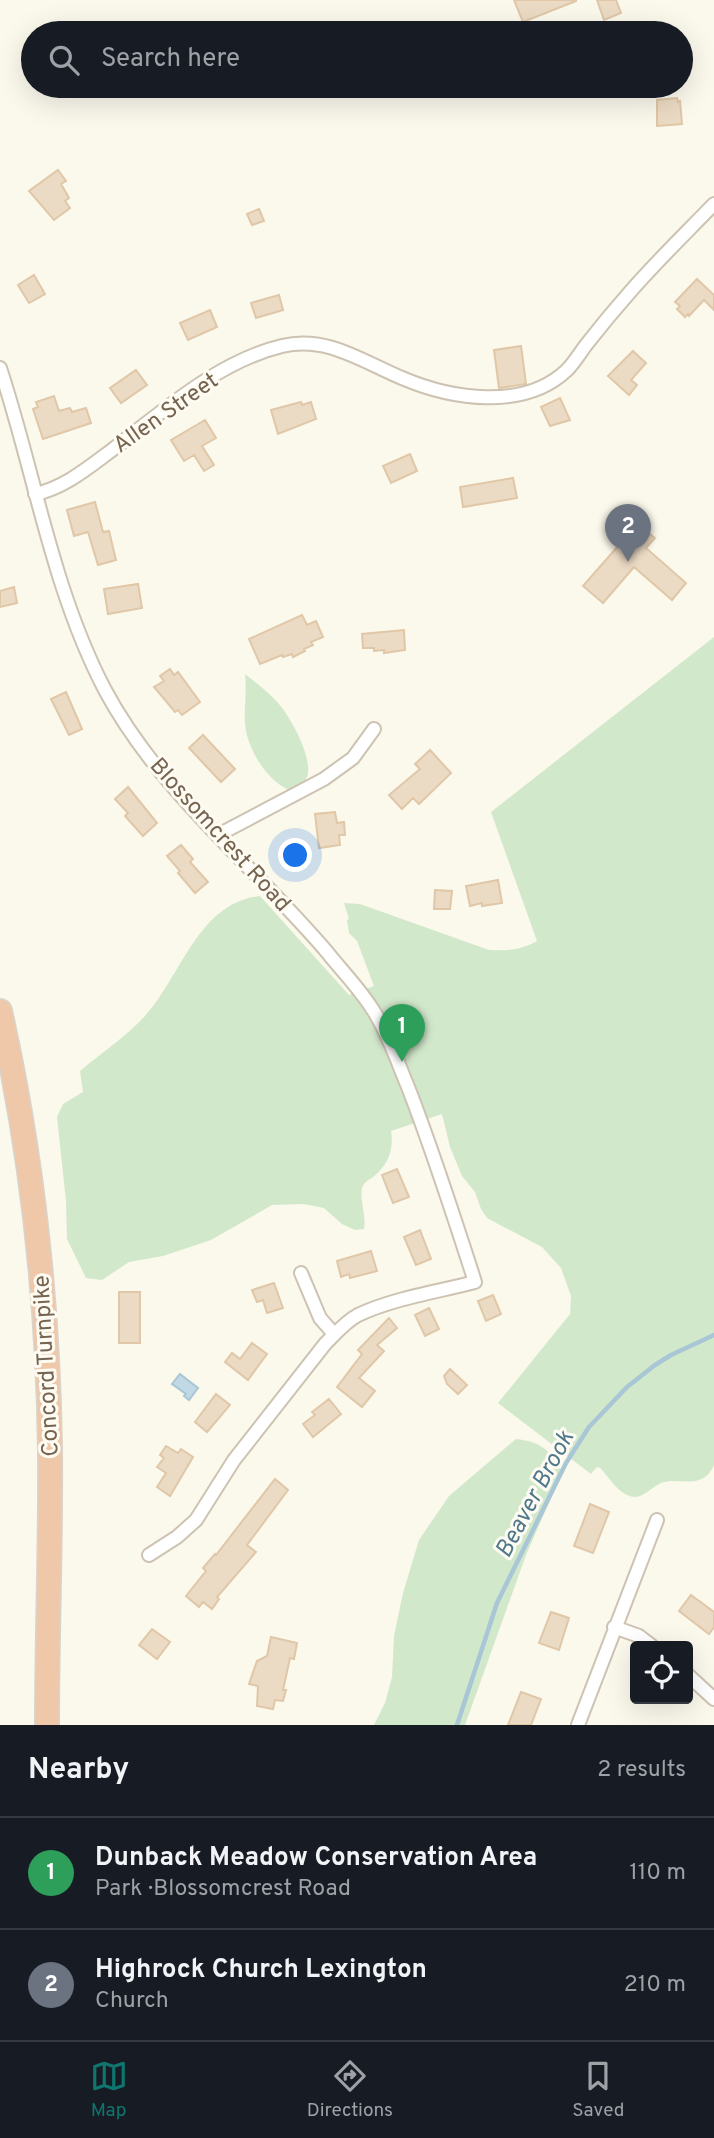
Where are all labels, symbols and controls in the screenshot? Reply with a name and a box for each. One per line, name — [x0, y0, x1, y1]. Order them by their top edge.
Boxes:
search box — [21, 21, 693, 98]
icon: search — [45, 41, 83, 79]
text: Search here — [101, 43, 240, 76]
street label: Allen Street — [108, 367, 225, 461]
pin: 2 — [605, 504, 651, 562]
street label: Blossomcrest Road — [142, 753, 296, 919]
your location — [278, 838, 312, 872]
pin: 1 — [379, 1004, 425, 1062]
street label: Concord Turnpike — [28, 1274, 67, 1457]
water label: Beaver Brook — [490, 1426, 582, 1564]
map controls — [630, 1641, 693, 1704]
button: locate — [630, 1641, 693, 1704]
text: Nearby — [28, 1752, 129, 1789]
text: 2 results — [597, 1756, 686, 1785]
text: Dunback Meadow Conservation Area — [95, 1842, 537, 1875]
text: 1 — [46, 1859, 56, 1888]
text: 110 m — [629, 1859, 686, 1888]
text: Park · Blossomcrest Road — [95, 1875, 351, 1904]
text: Highrock Church Lexington — [95, 1954, 427, 1987]
text: 2 — [44, 1971, 58, 2000]
text: 210 m — [624, 1971, 686, 2000]
text: Church — [95, 1987, 169, 2016]
tab: Map — [90, 2057, 128, 2123]
tab: Directions — [307, 2057, 393, 2123]
tab: Saved — [572, 2057, 624, 2123]

